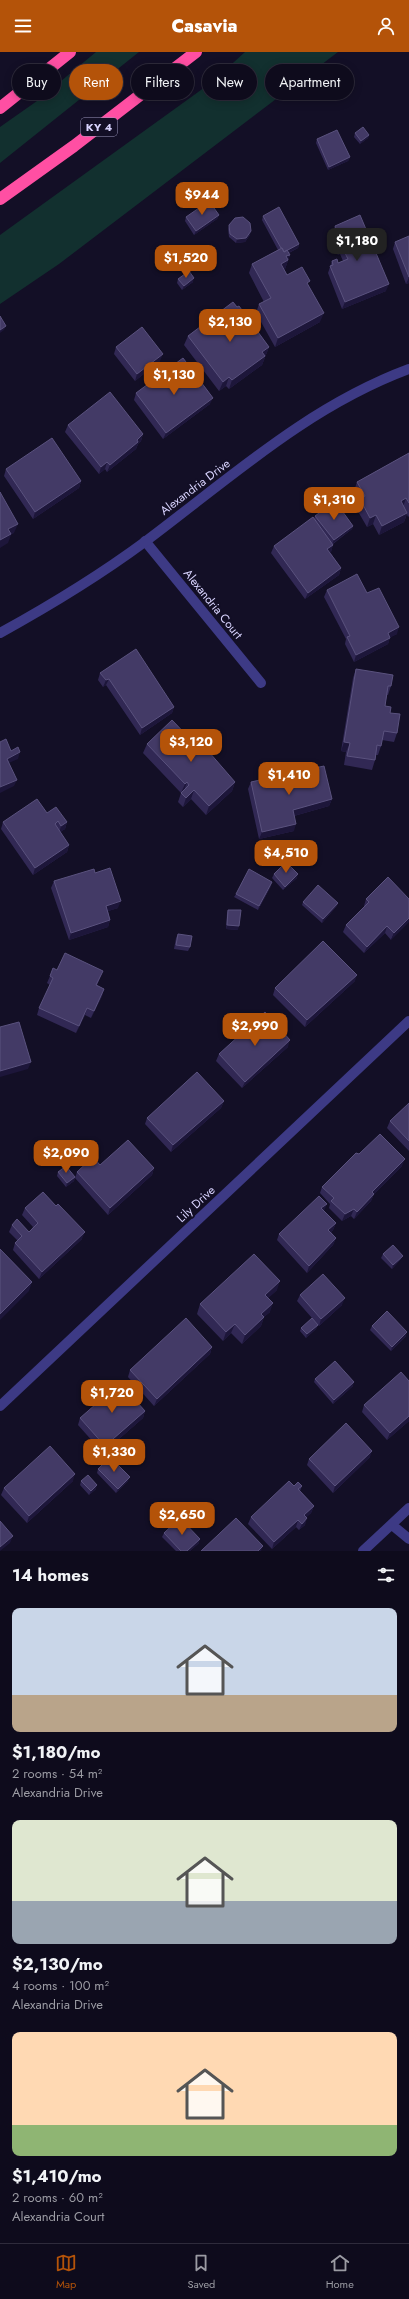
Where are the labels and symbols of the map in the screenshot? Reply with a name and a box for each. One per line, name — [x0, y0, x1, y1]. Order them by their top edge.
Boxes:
road number: KY 4 — [81, 118, 117, 136]
pin: $944 — [178, 182, 226, 216]
pin: $1,180 — [324, 228, 390, 262]
pin: $1,520 — [153, 245, 219, 279]
pin: $2,130 — [197, 309, 263, 343]
pin: $1,130 — [141, 362, 207, 396]
street label: Alexandria Drive — [156, 455, 234, 519]
pin: $1,310 — [301, 487, 367, 521]
street label: Alexandria Court — [179, 565, 247, 643]
pin: $3,120 — [158, 729, 224, 763]
pin: $1,410 — [256, 762, 322, 796]
pin: $4,510 — [253, 840, 319, 874]
pin: $2,990 — [222, 1013, 288, 1047]
pin: $2,090 — [33, 1140, 99, 1174]
street label: Lily Drive — [173, 1181, 219, 1227]
pin: $1,720 — [79, 1380, 145, 1414]
pin: $1,330 — [81, 1439, 147, 1473]
pin: $2,650 — [149, 1502, 215, 1536]

